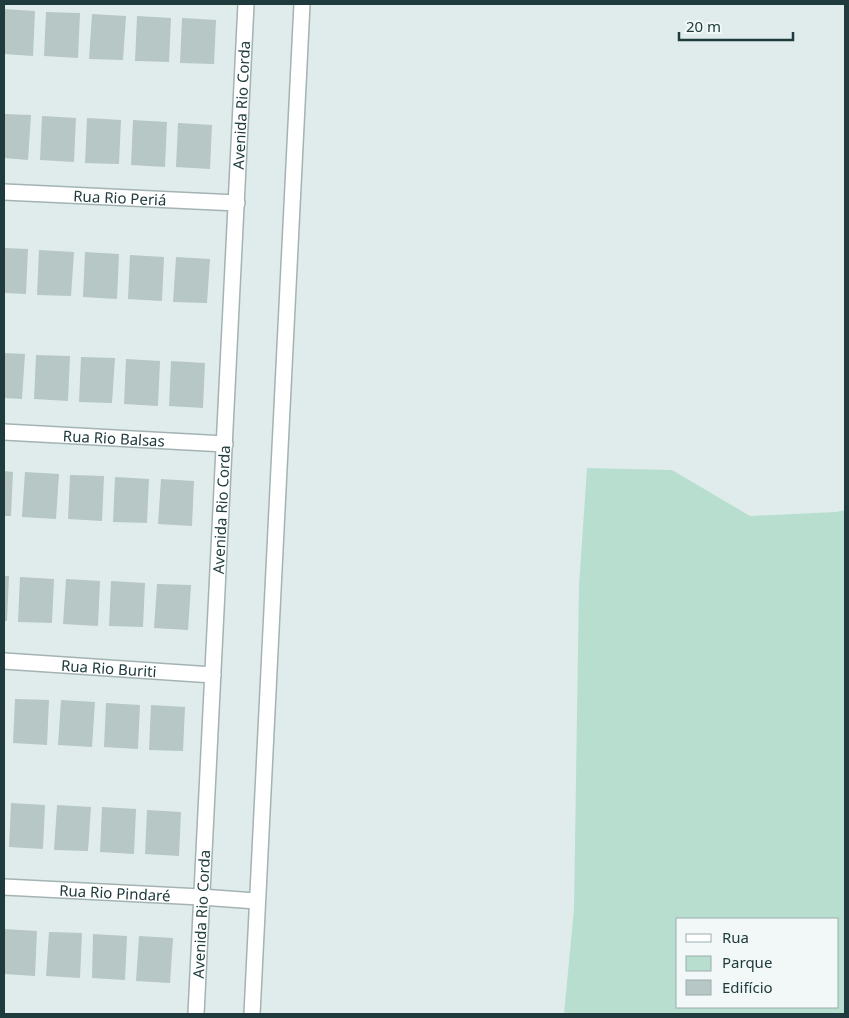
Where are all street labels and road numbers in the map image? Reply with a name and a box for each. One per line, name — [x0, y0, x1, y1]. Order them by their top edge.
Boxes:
street label: Avenida Rio Corda — [228, 40, 254, 170]
street label: Rua Rio Periá — [73, 185, 167, 210]
street label: Rua Rio Balsas — [62, 425, 165, 451]
street label: Avenida Rio Corda — [208, 445, 234, 574]
street label: Rua Rio Buriti — [60, 655, 157, 681]
street label: Avenida Rio Corda — [188, 849, 214, 979]
street label: Rua Rio Pindaré — [59, 880, 171, 905]

